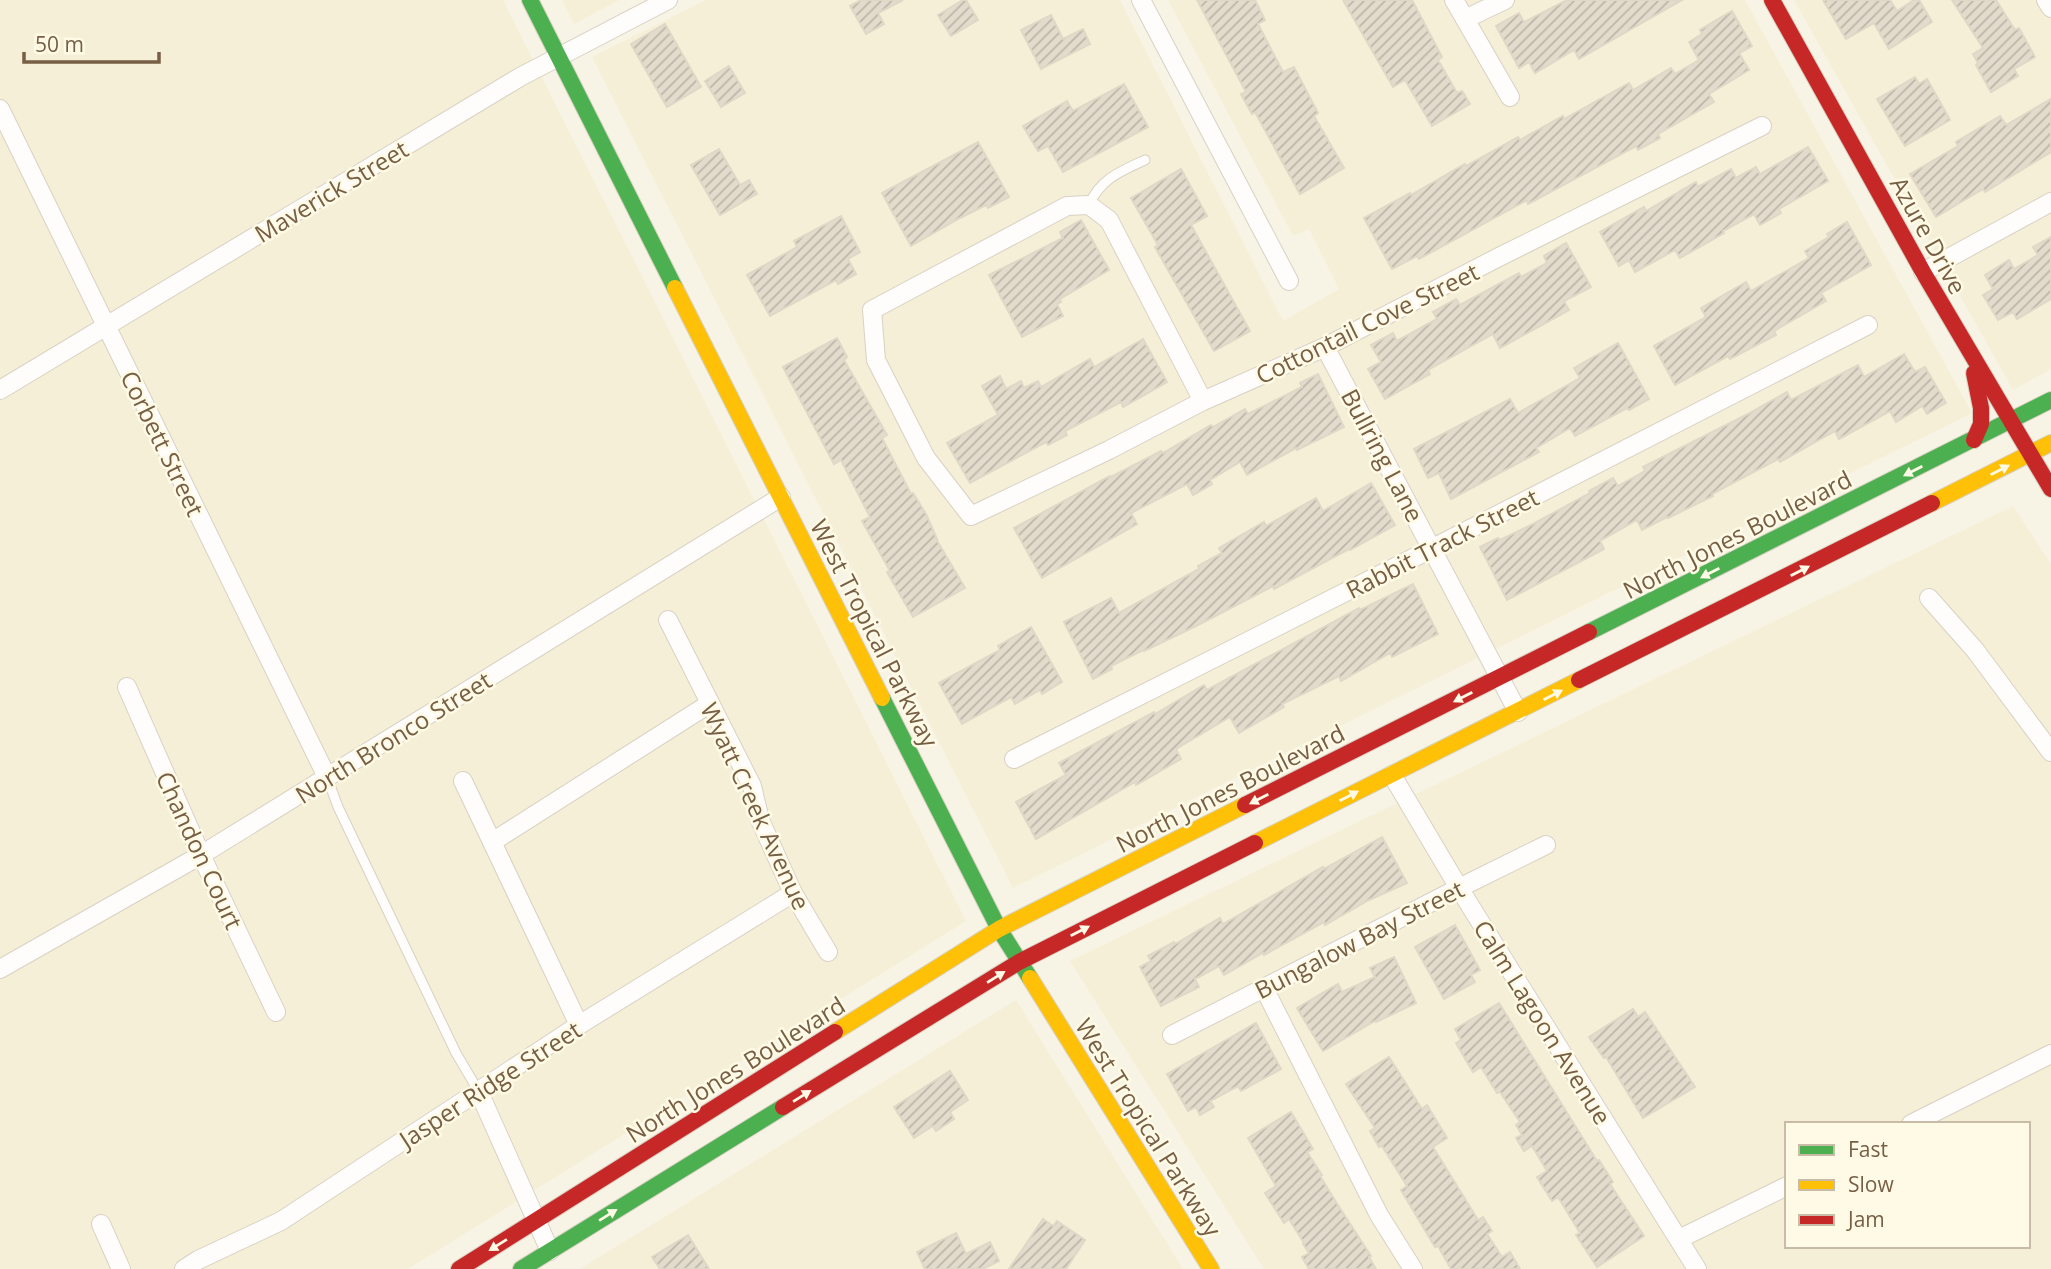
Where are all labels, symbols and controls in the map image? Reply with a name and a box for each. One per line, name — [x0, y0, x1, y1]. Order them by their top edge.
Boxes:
scale bar — [24, 21, 159, 65]
text: 50 m — [35, 30, 84, 58]
street label: Maverick Street — [248, 132, 414, 250]
street label: Azure Drive — [1883, 170, 1975, 300]
street label: Cottontail Cove Street — [1250, 255, 1484, 391]
street label: Corbett Street — [114, 365, 212, 521]
street label: Bullring Lane — [1334, 383, 1432, 527]
street label: North Jones Boulevard — [1617, 462, 1857, 606]
one-way arrow — [1903, 465, 1923, 476]
one-way arrow — [1990, 465, 2010, 476]
street label: Rabbit Track Street — [1340, 480, 1544, 606]
street label: West Tropical Parkway — [803, 514, 947, 753]
one-way arrow — [1790, 565, 1810, 576]
one-way arrow — [1700, 567, 1720, 578]
street label: North Bronco Street — [289, 663, 497, 811]
one-way arrow — [1543, 690, 1563, 701]
one-way arrow — [1453, 692, 1473, 703]
street label: Wyatt Creek Avenue — [693, 697, 819, 915]
street label: North Jones Boulevard — [1110, 716, 1350, 860]
street label: Chandon Court — [149, 766, 251, 934]
one-way arrow — [1339, 791, 1359, 802]
one-way arrow — [1249, 793, 1269, 804]
street label: Bungalow Bay Street — [1249, 872, 1469, 1006]
street label: Calm Lagoon Avenue — [1467, 914, 1619, 1130]
one-way arrow — [1070, 926, 1090, 937]
one-way arrow — [986, 970, 1005, 983]
street label: North Jones Boulevard — [619, 988, 851, 1150]
street label: West Tropical Parkway — [1068, 1012, 1230, 1243]
street label: Jasper Ridge Street — [391, 1013, 587, 1156]
one-way arrow — [792, 1089, 812, 1102]
legend — [1785, 1122, 2030, 1248]
text: Fast — [1848, 1135, 1888, 1163]
text: Slow — [1848, 1170, 1894, 1198]
text: Jam — [1846, 1205, 1885, 1233]
one-way arrow — [599, 1209, 618, 1222]
one-way arrow — [488, 1238, 507, 1251]

